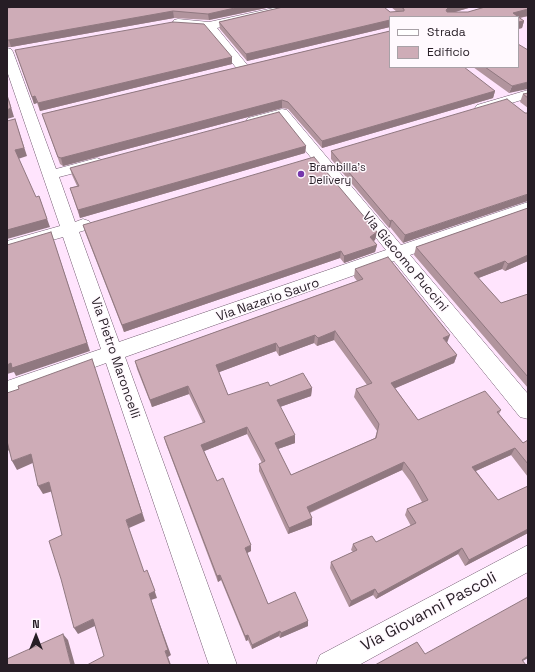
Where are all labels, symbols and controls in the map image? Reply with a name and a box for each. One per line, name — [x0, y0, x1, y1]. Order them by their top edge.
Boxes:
legend — [389, 16, 519, 68]
text: Strada — [427, 24, 466, 40]
text: Edificio — [427, 44, 470, 60]
place label: Brambilla's Delivery — [309, 161, 366, 187]
marker: Brambilla's Delivery — [296, 169, 306, 179]
street label: Via Giacomo Puccini — [359, 209, 451, 315]
street label: Via Nazario Sauro — [215, 275, 321, 325]
street label: Via Pietro Maroncelli — [87, 295, 143, 421]
street label: Via Giovanni Pascoli — [358, 568, 500, 656]
north arrow — [16, 616, 56, 656]
text: N — [32, 617, 40, 631]

